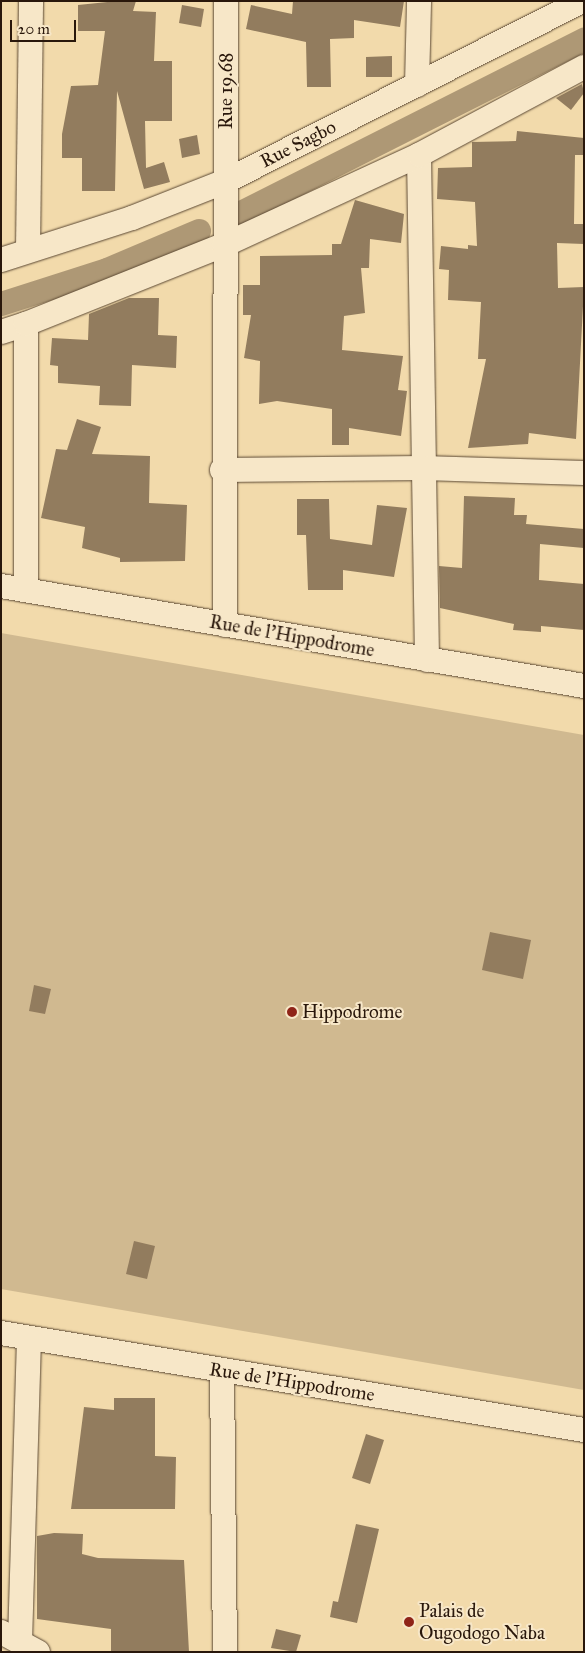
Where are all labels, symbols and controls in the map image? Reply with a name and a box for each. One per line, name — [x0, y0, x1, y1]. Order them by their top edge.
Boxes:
scale bar — [12, 10, 79, 42]
text: 20 m — [18, 20, 50, 38]
street label: Rue 19.68 — [215, 53, 237, 129]
street label: Rue Sagbo — [256, 115, 340, 173]
street label: Rue de l'Hippodrome — [208, 610, 376, 662]
place label: Hippodrome — [302, 1001, 402, 1023]
marker: Hippodrome — [286, 1006, 298, 1018]
street label: Rue de l'Hippodrome — [208, 1358, 376, 1406]
place label: Palais de Ougodogo Naba — [419, 1600, 545, 1644]
marker: Palais de Ougodogo Naba — [403, 1616, 415, 1628]

